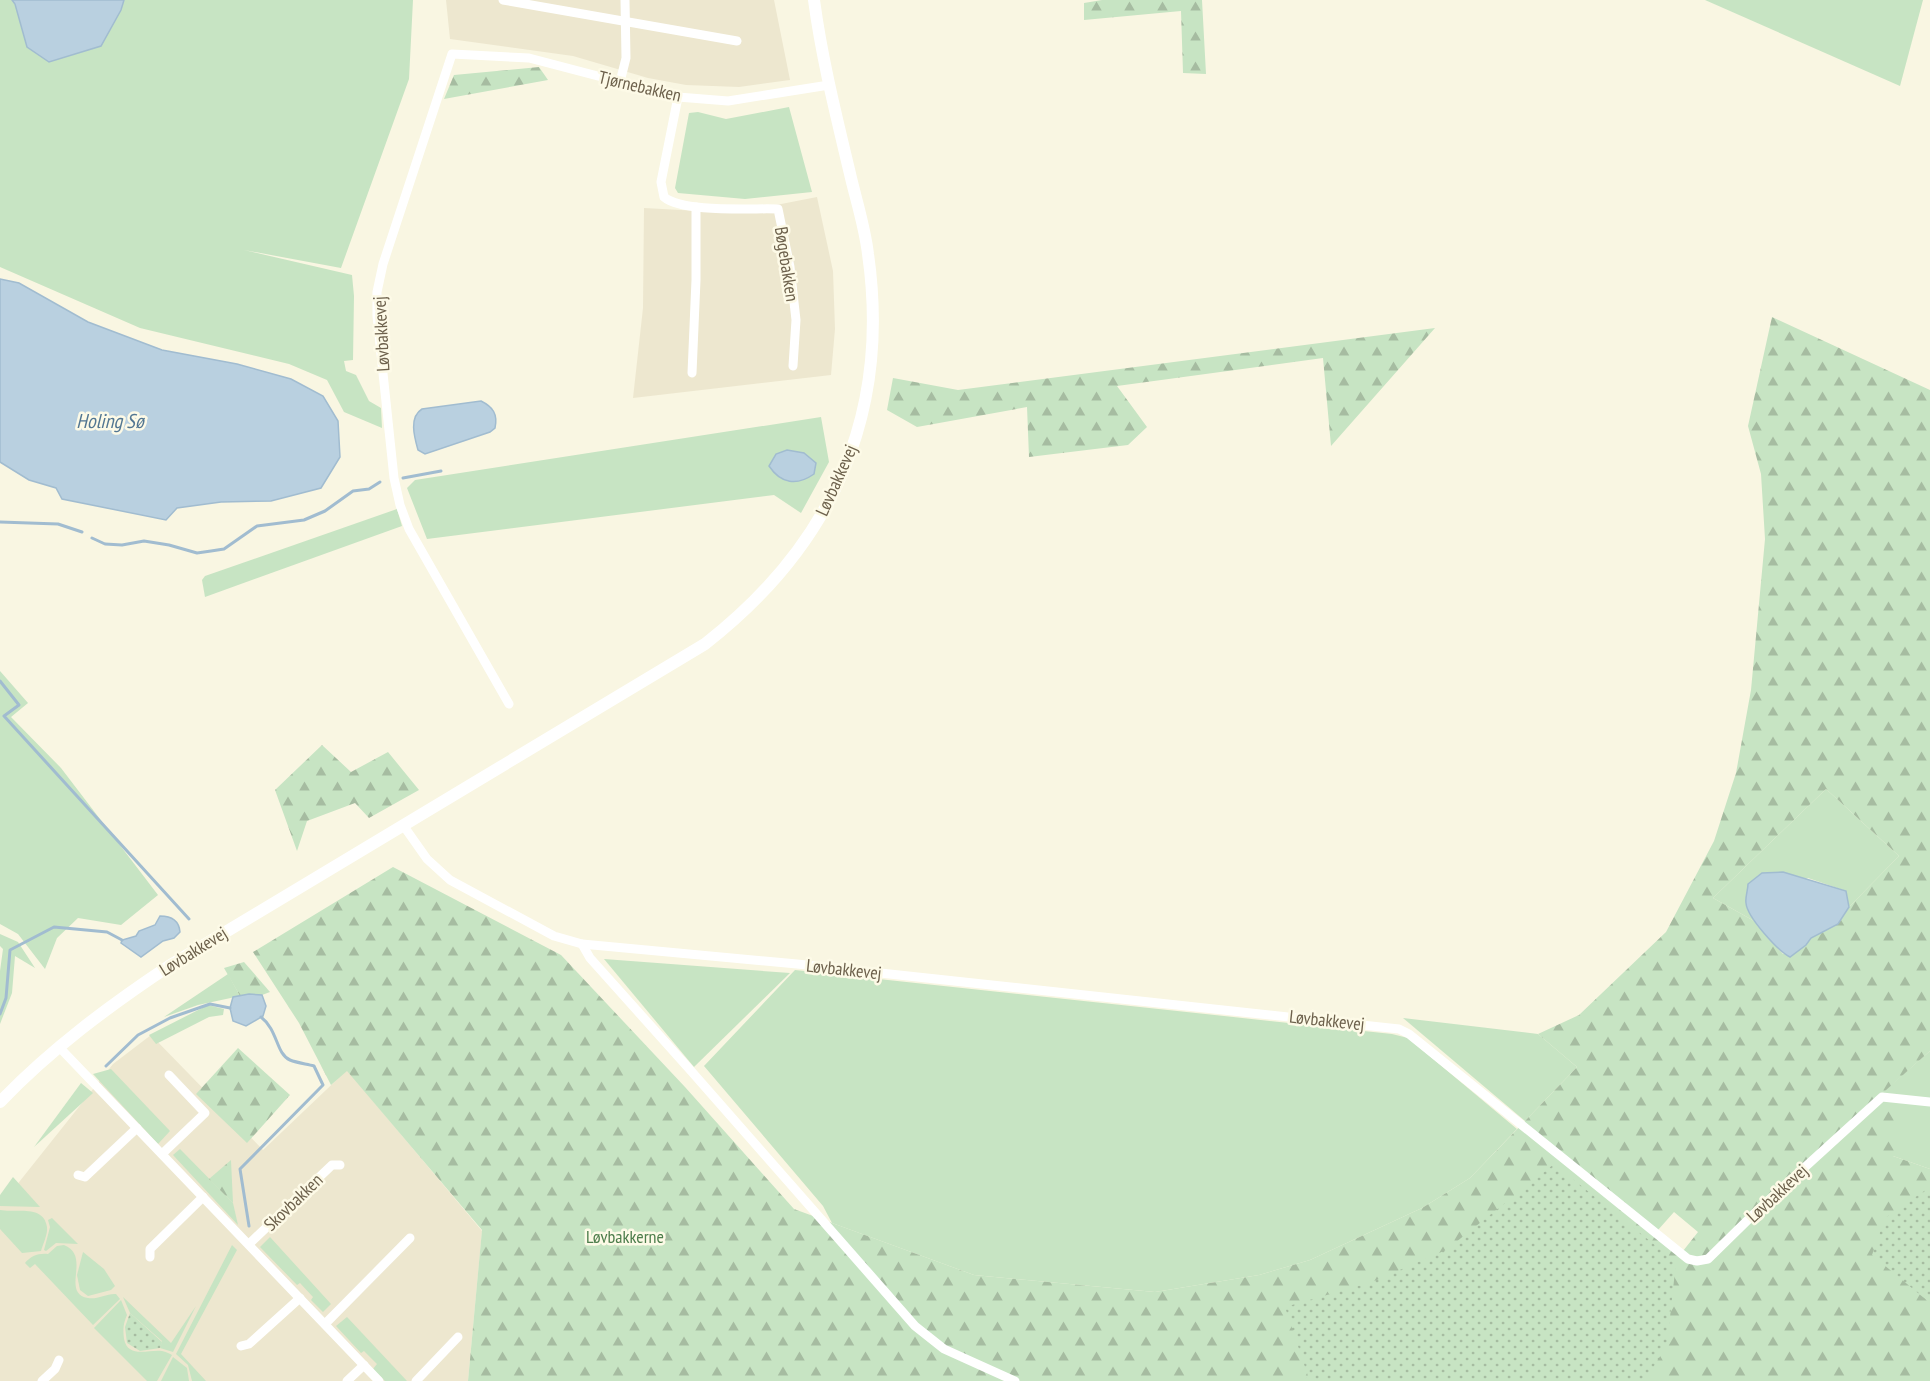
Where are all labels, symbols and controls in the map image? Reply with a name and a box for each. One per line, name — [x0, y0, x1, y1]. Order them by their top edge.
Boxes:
street label: Tjørnebakken — [596, 65, 684, 107]
street label: Bøgebakken — [770, 225, 804, 303]
street label: Løvbakkevej — [368, 296, 394, 372]
water label: Holing Sø — [76, 408, 146, 434]
street label: Løvbakkevej — [810, 441, 862, 519]
street label: Løvbakkevej — [155, 921, 231, 981]
street label: Løvbakkevej — [805, 954, 883, 984]
street label: Løvbakkevej — [1288, 1005, 1366, 1035]
street label: Løvbakkevej — [1742, 1159, 1812, 1227]
street label: Skovbakken — [259, 1168, 327, 1236]
park label: Løvbakkerne — [586, 1225, 664, 1248]

